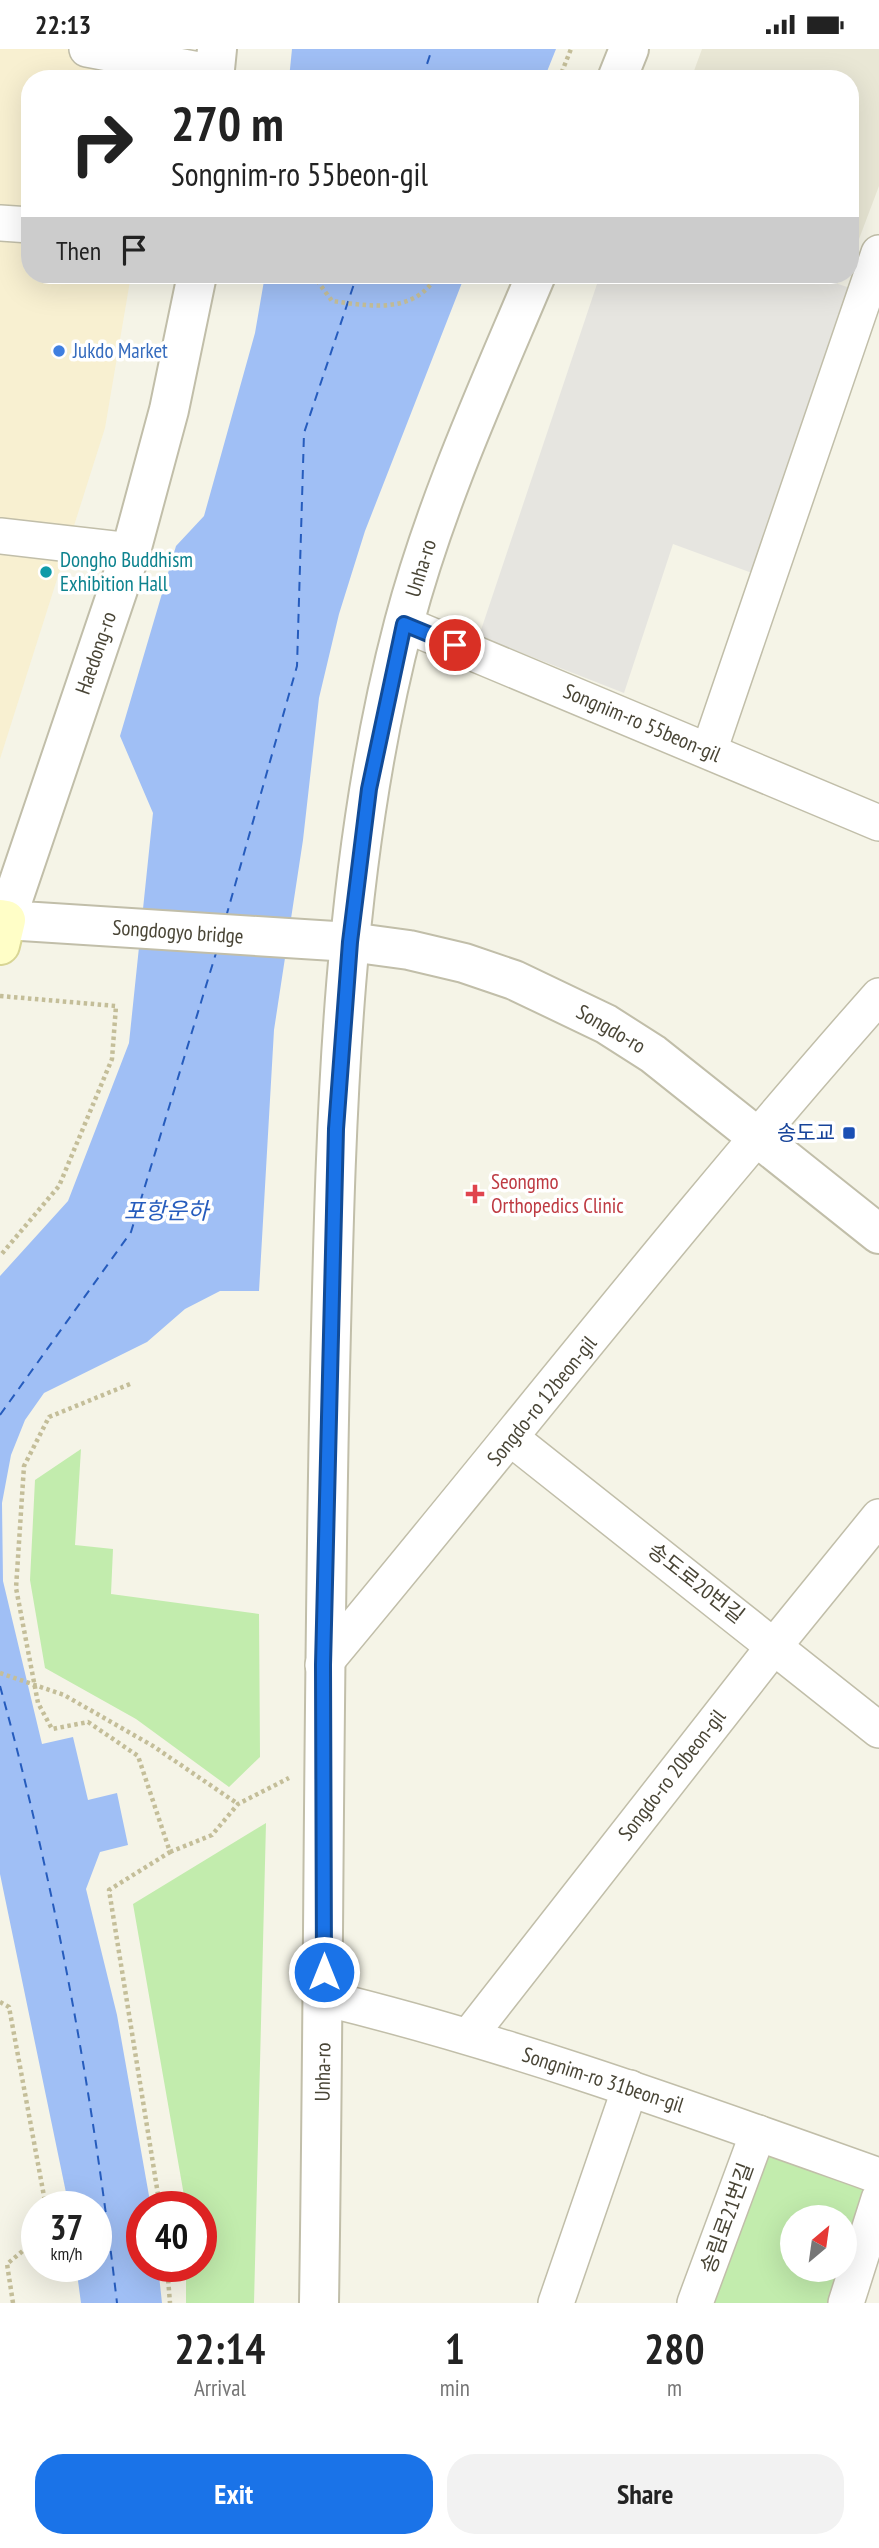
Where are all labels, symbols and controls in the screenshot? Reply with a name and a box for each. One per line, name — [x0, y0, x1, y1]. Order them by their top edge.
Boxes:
text: 22:13 — [35, 8, 91, 41]
text: 270 m — [171, 91, 284, 155]
icon: right — [56, 98, 147, 189]
text: Songnim-ro 55beon-gil — [171, 153, 428, 195]
icon: arrive — [115, 231, 153, 269]
text: Then — [56, 234, 101, 267]
place label: Jukdo Market — [72, 337, 168, 364]
marker: Jukdo Market — [51, 343, 67, 359]
street label: Unha-ro — [399, 536, 442, 600]
place label: Dongho Buddhism Exhibition Hall — [60, 546, 193, 597]
marker: Dongho Buddhism Exhibition Hall — [38, 564, 54, 580]
street label: Haedong-ro — [69, 608, 122, 698]
pin — [425, 615, 485, 675]
icon: arrive — [436, 626, 474, 664]
street label: Songnim-ro 55beon-gil — [559, 677, 725, 768]
street label: Songdogyo bridge — [112, 913, 244, 950]
street label: Songdo-ro — [572, 998, 651, 1059]
place label: 송도교 — [777, 1119, 835, 1146]
marker: 송도교 — [841, 1125, 857, 1141]
place label: Seongmo Orthopedics Clinic — [491, 1168, 624, 1219]
marker: Seongmo Orthopedics Clinic — [465, 1184, 485, 1204]
water label: 포항운하 — [124, 1196, 211, 1225]
street label: Songdo-ro 12beon-gil — [481, 1330, 602, 1471]
street label: 송도로20번길 — [642, 1536, 750, 1629]
street label: Songdo-ro 20beon-gil — [612, 1704, 731, 1846]
position arrow — [287, 1935, 361, 2009]
street label: Songnim-ro 31beon-gil — [519, 2041, 688, 2118]
street label: Unha-ro — [308, 2042, 337, 2102]
street label: 송림로21번길 — [694, 2159, 759, 2277]
speed limit sign: 40 — [126, 2191, 217, 2282]
text: 37 — [50, 2204, 83, 2250]
north arrow — [780, 2205, 858, 2282]
map controls — [780, 2205, 857, 2282]
text: km/h — [51, 2242, 82, 2265]
text: 22:14 — [174, 2321, 265, 2376]
text: 1 — [445, 2321, 465, 2376]
text: 280 — [644, 2321, 705, 2376]
text: Arrival — [194, 2373, 246, 2402]
text: min — [440, 2373, 470, 2402]
text: m — [667, 2373, 682, 2402]
button: Exit — [35, 2454, 433, 2534]
button: Share — [447, 2454, 844, 2534]

